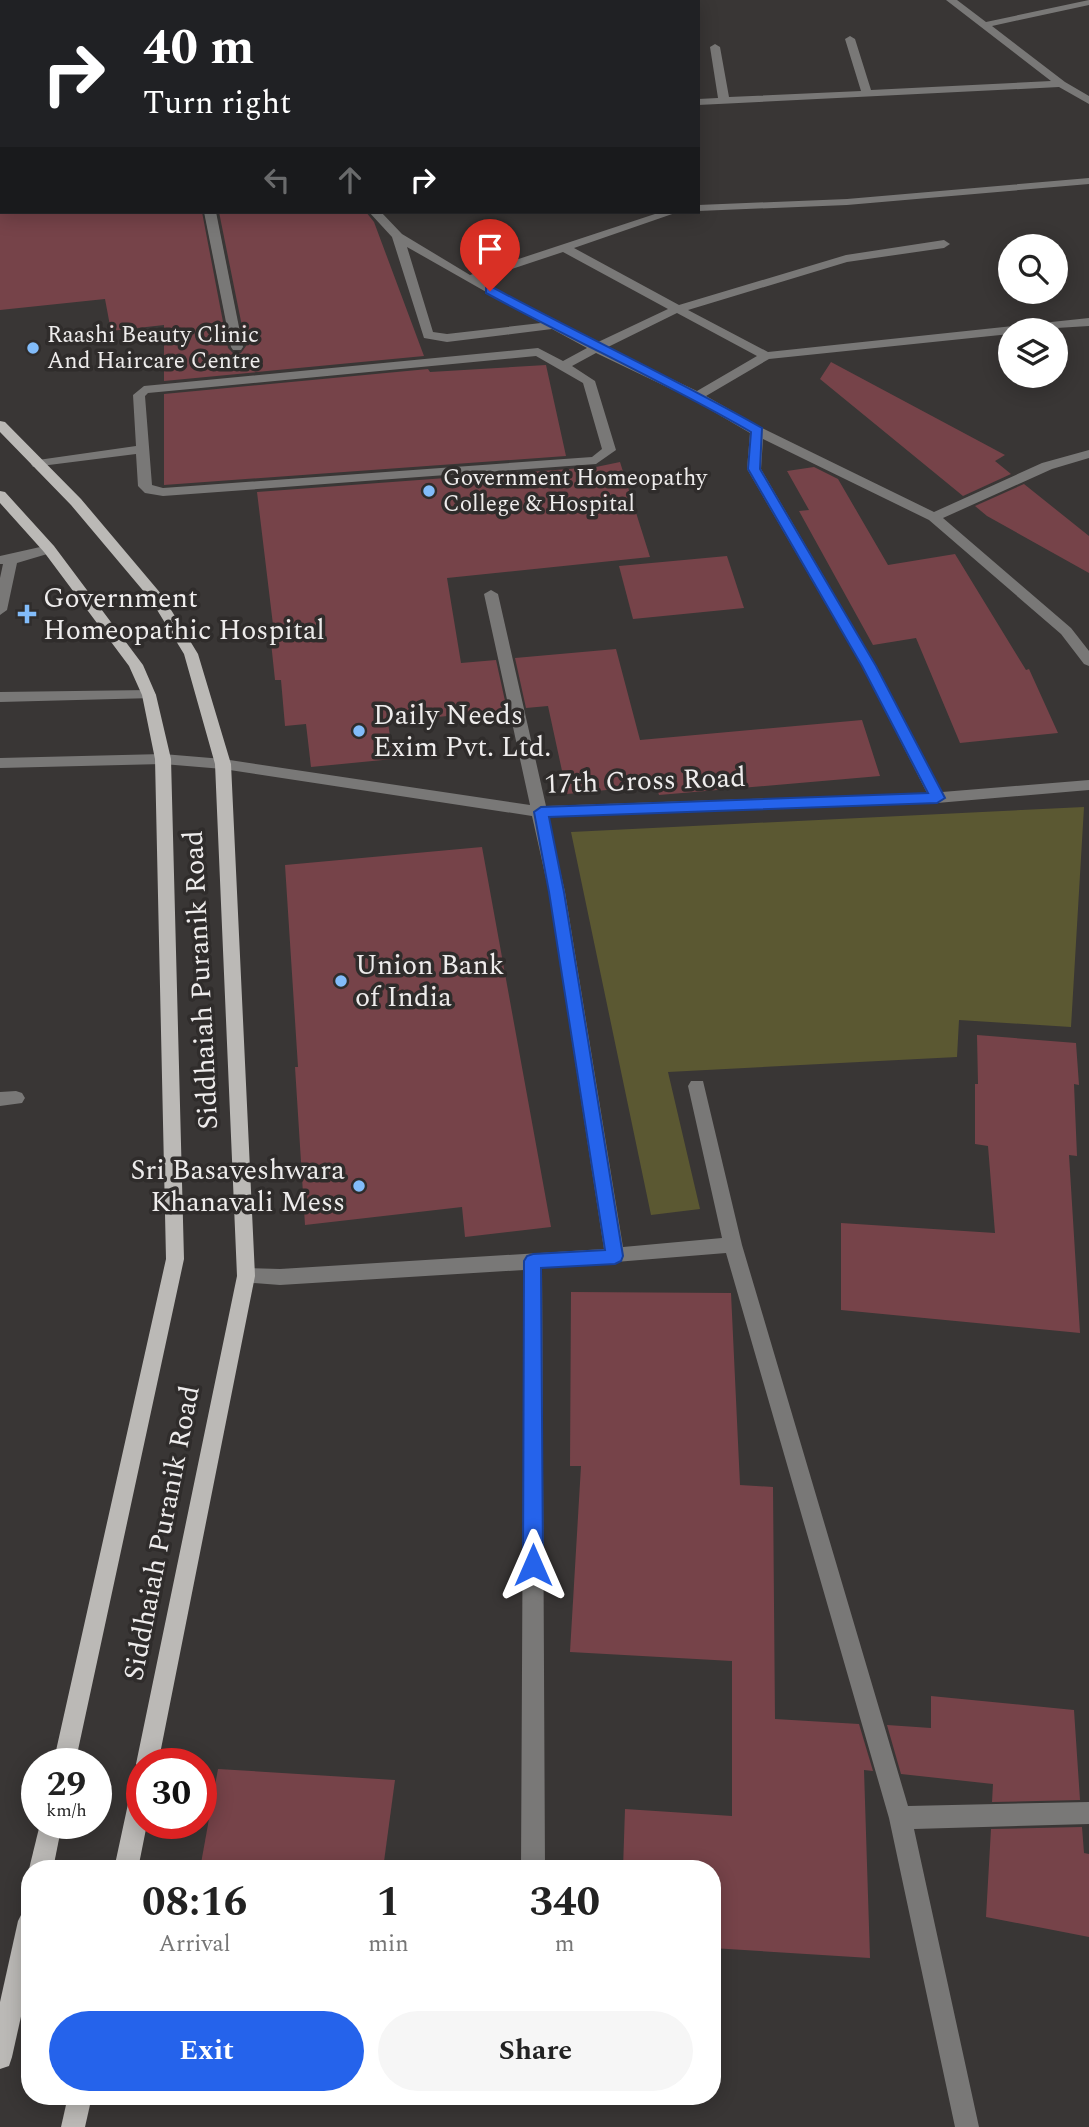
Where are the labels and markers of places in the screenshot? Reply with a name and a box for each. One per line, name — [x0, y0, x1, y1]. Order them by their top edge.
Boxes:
pin — [460, 219, 520, 291]
place label: Raashi Beauty Clinic And Haircare Centre — [47, 318, 261, 379]
marker: Raashi Beauty Clinic And Haircare Centre — [25, 340, 41, 356]
place label: Government Homeopathy College & Hospital — [443, 461, 708, 522]
marker: Government Homeopathy College & Hospital — [421, 483, 437, 499]
place label: Government Homeopathic Hospital — [43, 577, 325, 652]
marker: Government Homeopathic Hospital — [17, 604, 37, 624]
place label: Daily Needs Exim Pvt. Ltd. — [373, 694, 551, 769]
marker: Daily Needs Exim Pvt. Ltd. — [351, 723, 367, 739]
place label: Union Bank of India — [355, 944, 504, 1019]
marker: Union Bank of India — [333, 973, 349, 989]
place label: Sri Basaveshwara Khanavali Mess — [130, 1149, 345, 1224]
marker: Sri Basaveshwara Khanavali Mess — [351, 1178, 367, 1194]

